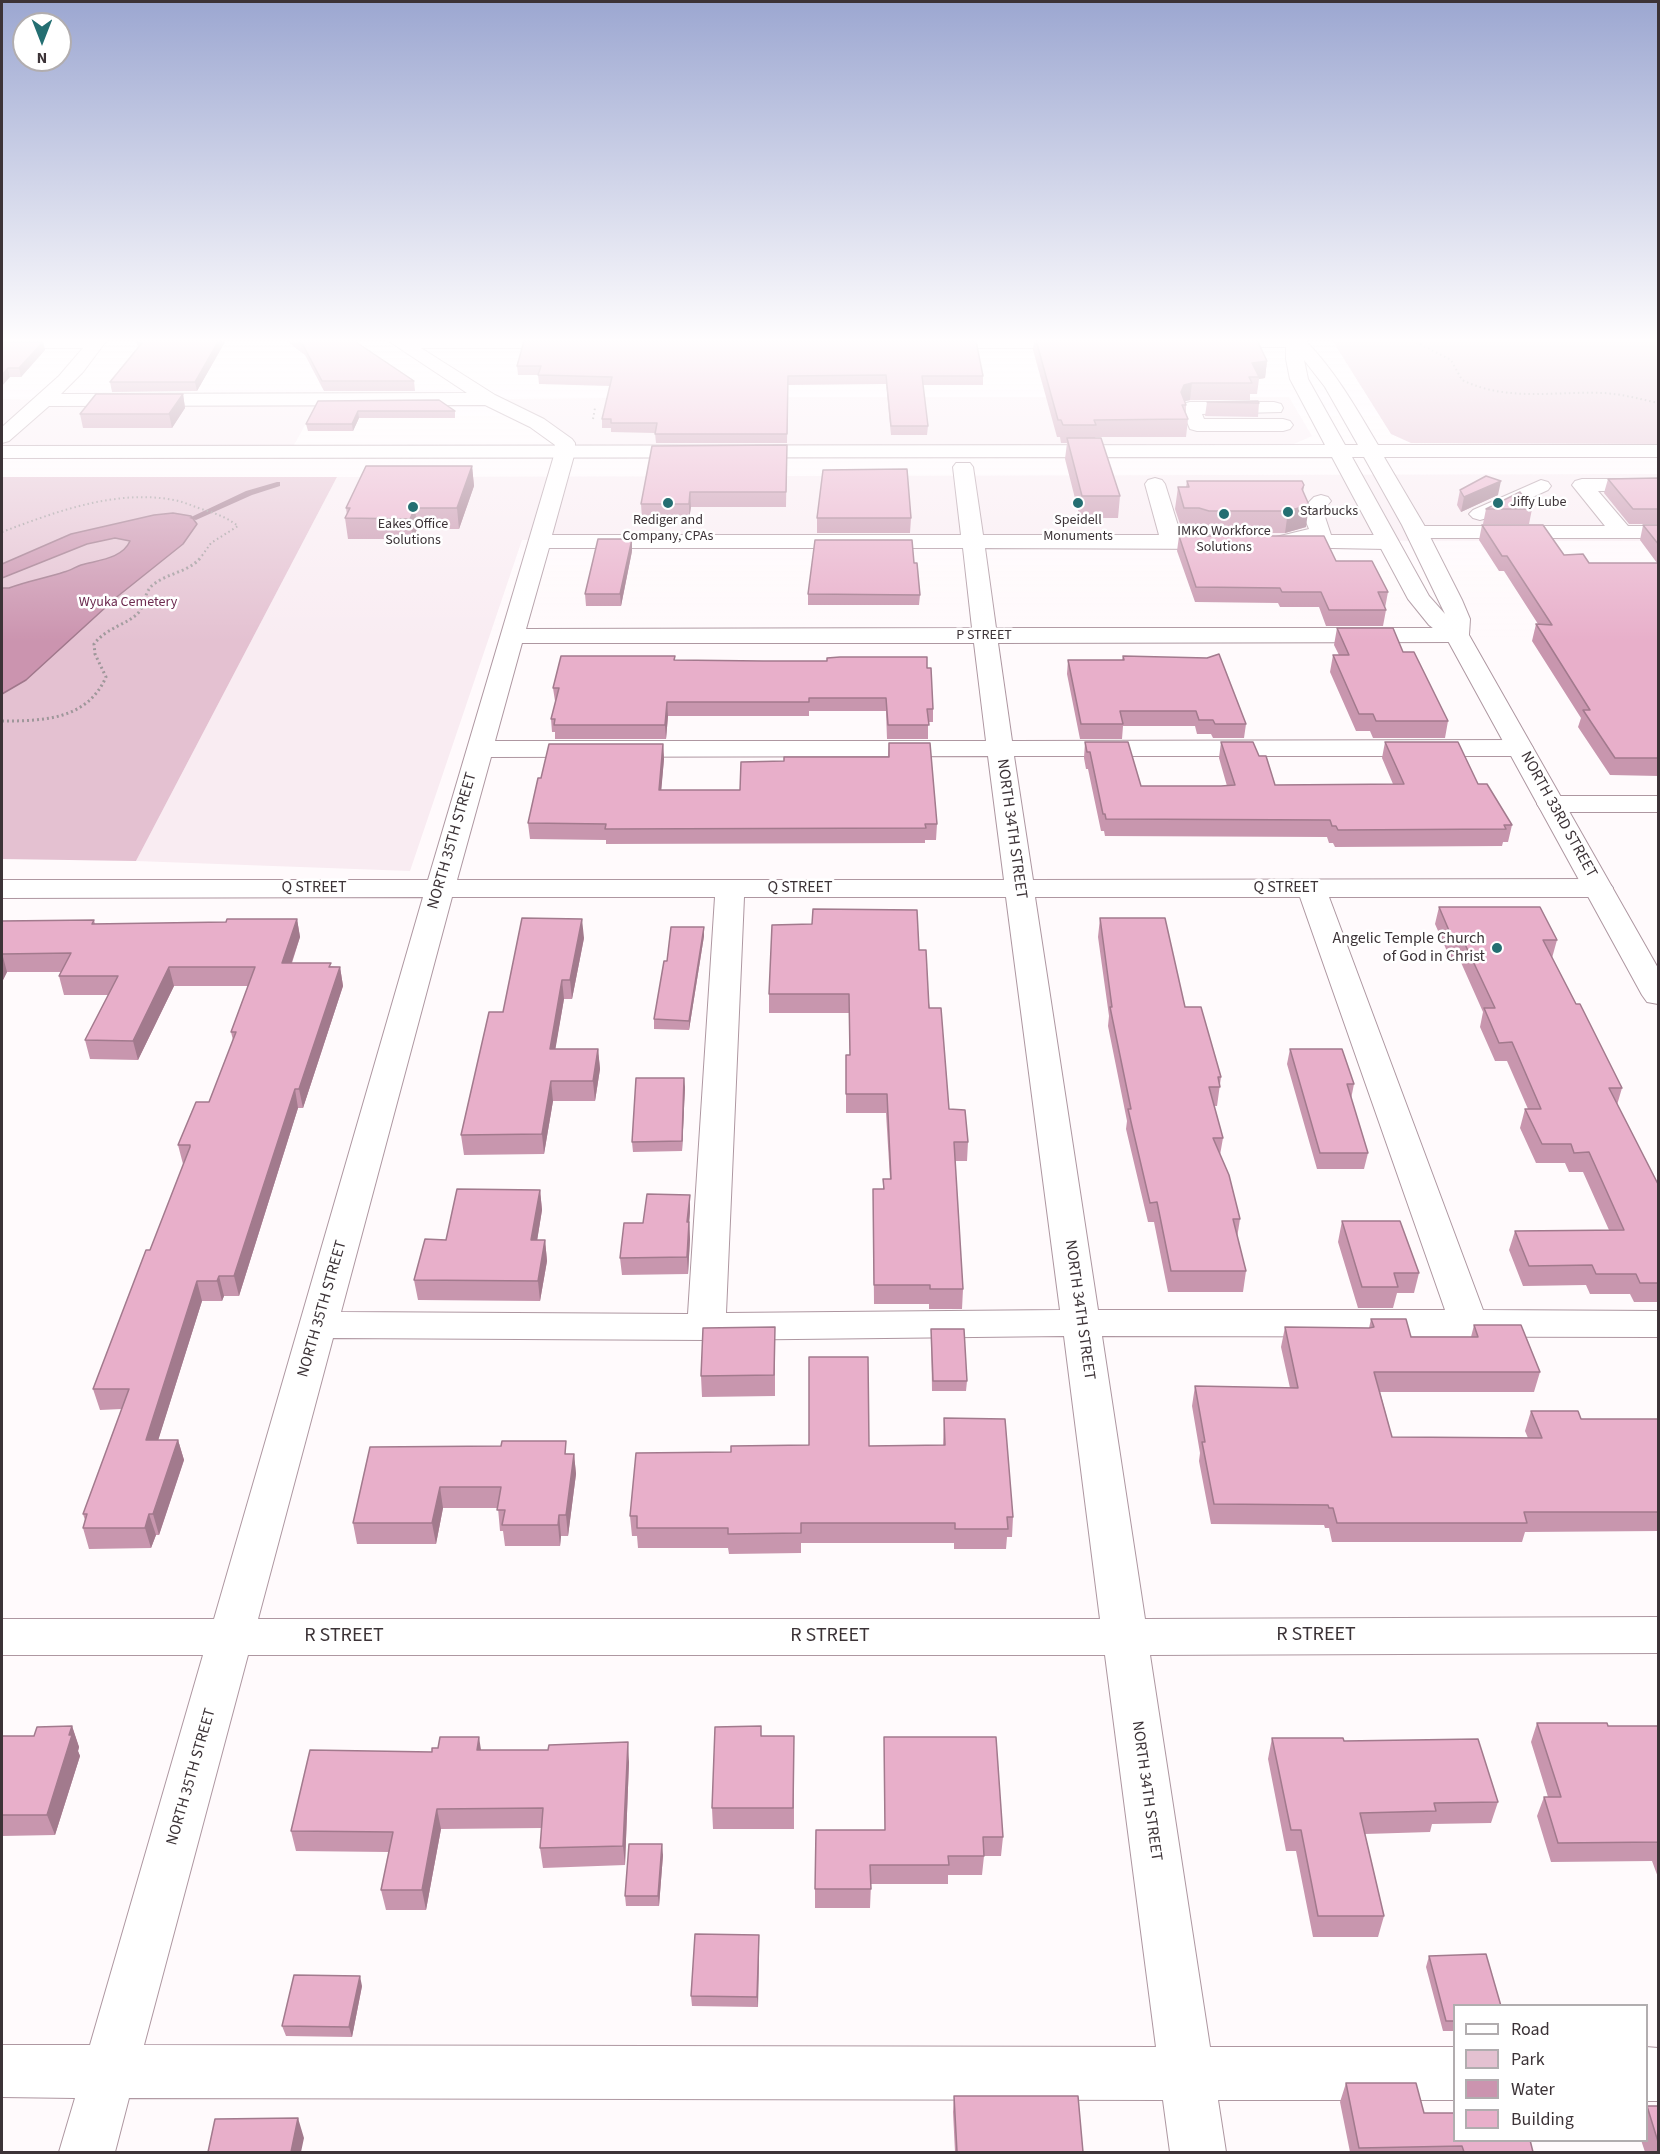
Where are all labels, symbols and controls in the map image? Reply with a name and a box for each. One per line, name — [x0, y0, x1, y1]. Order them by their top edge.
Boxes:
north arrow — [12, 12, 72, 72]
text: N — [37, 47, 47, 69]
place label: Jiffy Lube — [1510, 495, 1567, 511]
marker: Rediger and Company, CPAs — [661, 496, 675, 510]
marker: Speidell Monuments — [1071, 496, 1085, 510]
marker: Jiffy Lube — [1491, 496, 1505, 510]
marker: Eakes Office Solutions — [406, 500, 420, 514]
place label: Starbucks — [1300, 504, 1358, 520]
marker: Starbucks — [1281, 505, 1295, 519]
marker: IMKO Workforce Solutions — [1217, 507, 1231, 521]
place label: Rediger and Company, CPAs — [623, 513, 713, 546]
place label: Speidell Monuments — [1043, 513, 1113, 546]
place label: Eakes Office Solutions — [378, 517, 448, 550]
place label: IMKO Workforce Solutions — [1177, 524, 1271, 556]
park label: Wyuka Cemetery — [79, 595, 177, 611]
street label: P STREET — [956, 628, 1012, 644]
street label: NORTH 33RD STREET — [1515, 748, 1601, 882]
street label: NORTH 34TH STREET — [992, 758, 1030, 900]
street label: NORTH 35TH STREET — [424, 770, 482, 912]
street label: Q STREET — [281, 878, 347, 898]
street label: Q STREET — [767, 878, 833, 898]
street label: Q STREET — [1253, 878, 1319, 898]
place label: Angelic Temple Church of God in Christ — [1333, 929, 1485, 967]
marker: Angelic Temple Church of God in Christ — [1490, 941, 1504, 955]
street label: NORTH 35TH STREET — [294, 1238, 352, 1380]
street label: NORTH 34TH STREET — [1060, 1239, 1098, 1381]
street label: R STREET — [1276, 1624, 1356, 1648]
street label: R STREET — [304, 1625, 384, 1649]
street label: R STREET — [790, 1625, 870, 1649]
street label: NORTH 35TH STREET — [163, 1706, 221, 1848]
street label: NORTH 34TH STREET — [1127, 1720, 1165, 1862]
legend — [1453, 2004, 1648, 2142]
text: Road — [1511, 2017, 1550, 2042]
text: Park — [1511, 2047, 1545, 2072]
text: Water — [1511, 2077, 1555, 2102]
text: Building — [1511, 2107, 1574, 2132]

